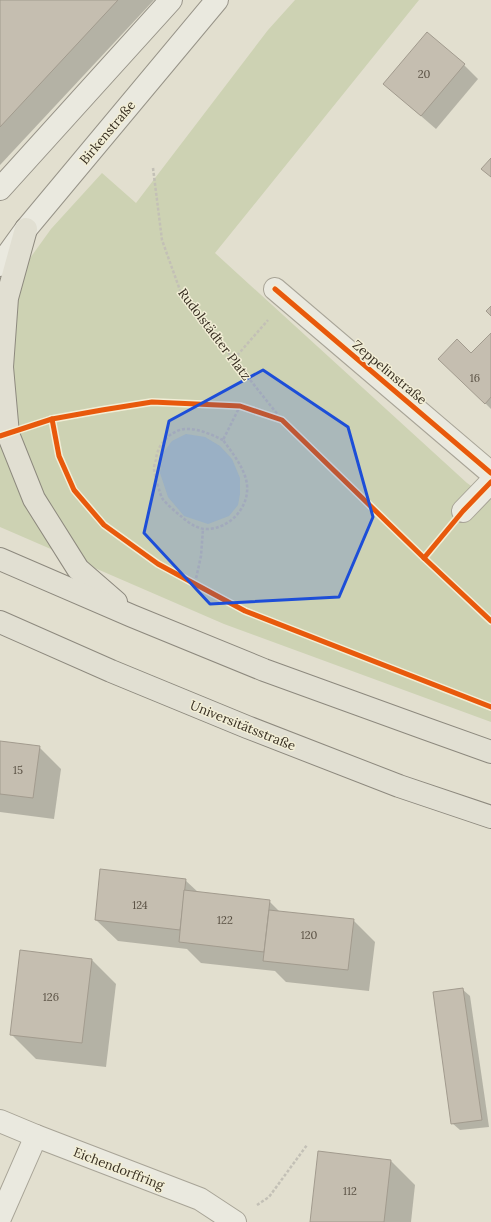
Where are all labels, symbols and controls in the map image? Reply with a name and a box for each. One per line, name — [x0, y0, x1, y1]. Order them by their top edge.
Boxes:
house number: 20 — [418, 67, 431, 81]
street label: Birkenstraße — [76, 97, 139, 168]
street label: Rudolstädter Platz — [174, 285, 255, 384]
street label: Zeppelinstraße — [349, 336, 430, 408]
house number: 16 — [470, 371, 480, 385]
street label: Universitätsstraße — [188, 697, 298, 754]
house number: 15 — [13, 763, 23, 777]
house number: 124 — [132, 898, 148, 912]
house number: 122 — [217, 913, 233, 927]
house number: 120 — [301, 928, 318, 942]
house number: 126 — [43, 990, 59, 1004]
street label: Eichendorffring — [71, 1143, 167, 1194]
house number: 112 — [343, 1184, 357, 1198]

